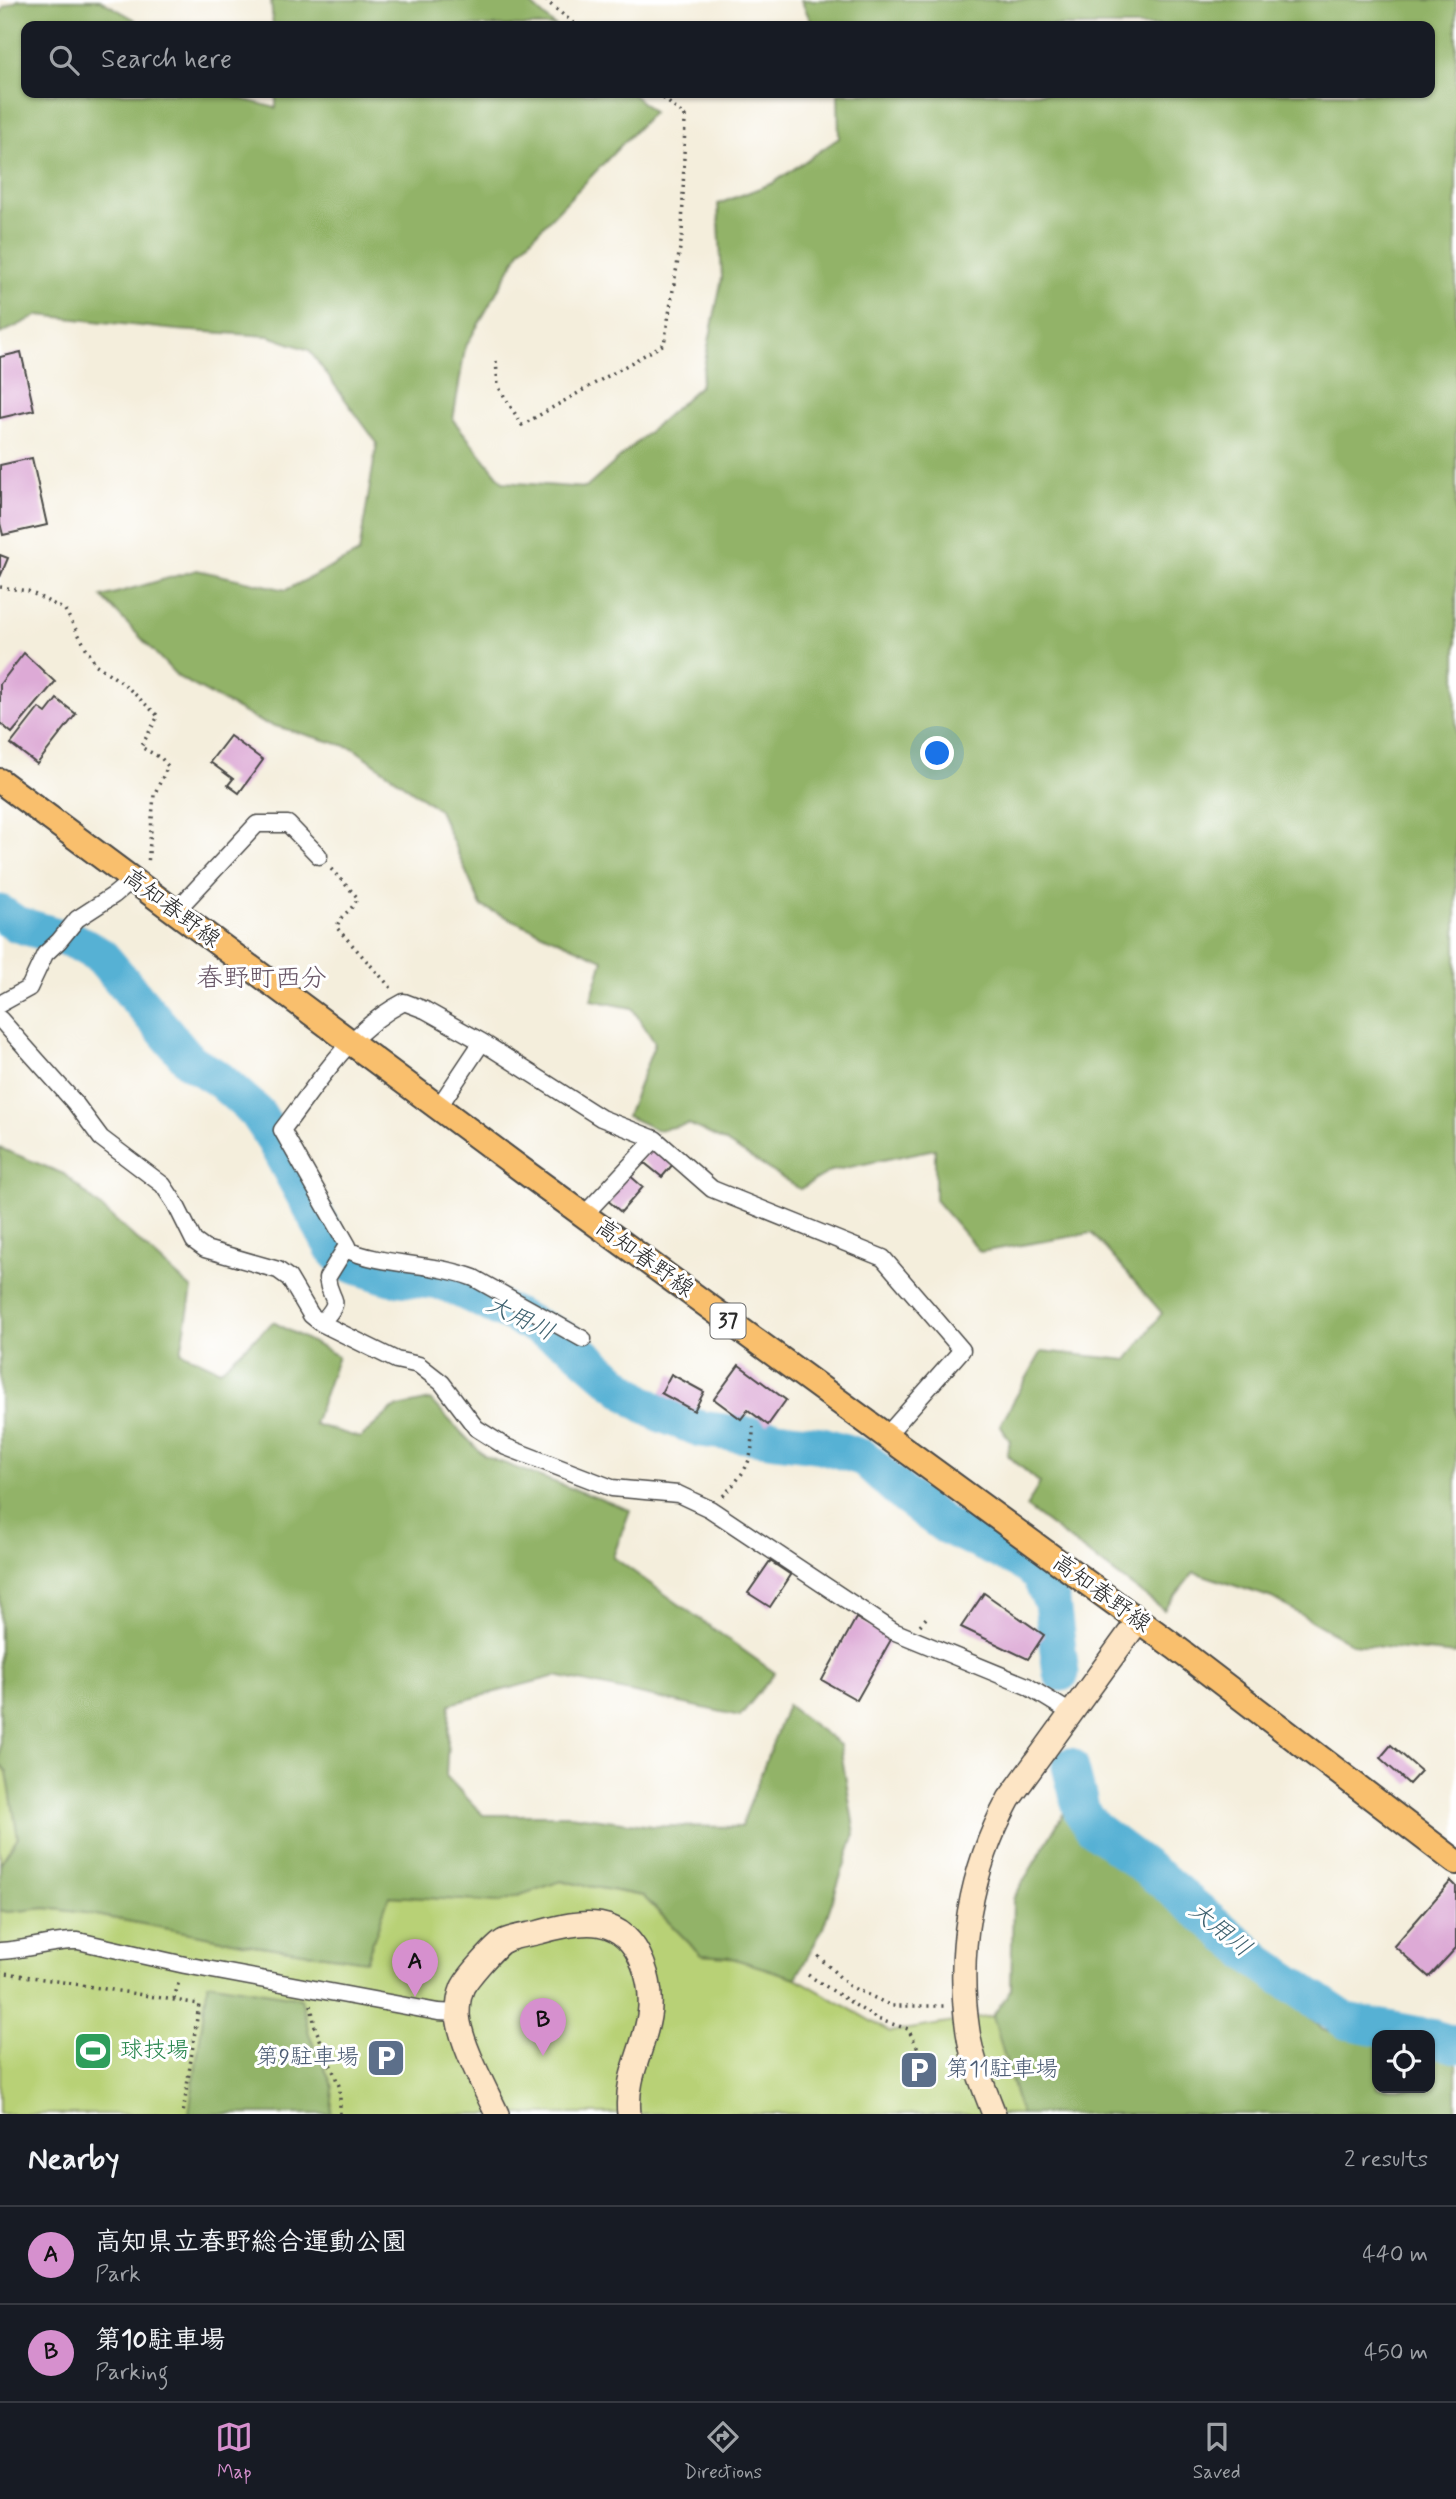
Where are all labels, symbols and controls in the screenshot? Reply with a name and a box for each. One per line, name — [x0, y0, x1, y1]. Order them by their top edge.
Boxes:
search box — [21, 21, 1435, 98]
icon: search — [45, 41, 83, 79]
text: Search here — [101, 43, 232, 77]
your location — [920, 736, 954, 770]
street label: 高知春野線 — [116, 862, 226, 956]
district label: 春野町西分 — [197, 962, 327, 996]
street label: 高知春野線 — [589, 1213, 699, 1305]
water label: 大用川 — [481, 1289, 559, 1349]
road number: 37 — [710, 1304, 746, 1338]
street label: 高知春野線 — [1046, 1548, 1156, 1640]
water label: 大用川 — [1182, 1895, 1258, 1965]
pin: A — [392, 1939, 438, 1997]
pin: B — [520, 1998, 566, 2056]
sports icon: 球技場 — [72, 2030, 114, 2072]
map controls — [1372, 2030, 1435, 2093]
button: locate — [1372, 2030, 1435, 2093]
place label: 球技場 — [120, 2036, 189, 2066]
parking icon: 第9駐車場 — [365, 2037, 407, 2079]
place label: 第9駐車場 — [256, 2043, 359, 2073]
parking icon: 第11駐車場 — [898, 2049, 940, 2091]
place label: 第11駐車場 — [946, 2055, 1058, 2085]
text: Nearby — [28, 2140, 119, 2179]
text: 2 results — [1344, 2145, 1428, 2175]
text: 高知県立春野総合運動公園 — [95, 2226, 407, 2260]
text: A — [43, 2240, 59, 2270]
text: 440 m — [1362, 2240, 1428, 2270]
text: Park — [95, 2260, 141, 2290]
text: 第10駐車場 — [95, 2324, 226, 2358]
text: B — [44, 2338, 58, 2368]
text: 450 m — [1364, 2338, 1428, 2368]
text: Parking — [95, 2358, 168, 2388]
tab: Map — [215, 2418, 253, 2485]
tab: Directions — [684, 2418, 762, 2485]
tab: Saved — [1193, 2418, 1241, 2485]

